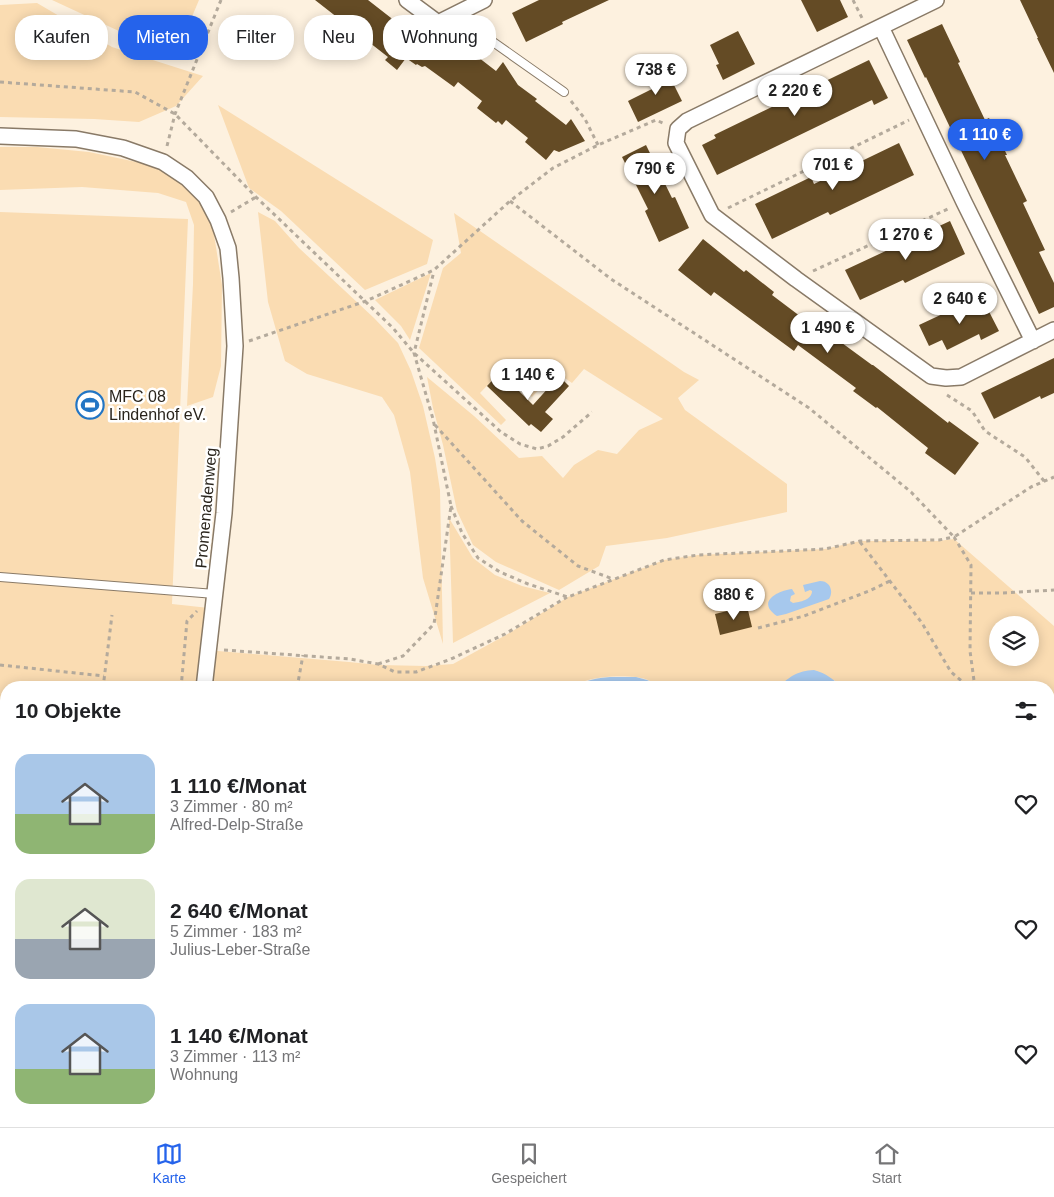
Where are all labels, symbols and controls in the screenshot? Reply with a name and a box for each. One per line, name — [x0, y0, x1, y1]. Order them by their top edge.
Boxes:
chip: Kaufen — [15, 15, 108, 60]
chip: Mieten — [118, 15, 208, 60]
chip: Filter — [218, 15, 294, 60]
chip: Neu — [304, 15, 373, 60]
chip: Wohnung — [383, 15, 496, 60]
pin: 738 € — [621, 54, 691, 96]
text: 738 € — [636, 61, 676, 78]
pin: 2 220 € — [749, 74, 841, 117]
text: 2 220 € — [768, 82, 822, 99]
pin: 1 110 € — [939, 119, 1031, 161]
text: 1 110 € — [959, 126, 1011, 143]
pin: 701 € — [798, 148, 868, 191]
pin: 790 € — [620, 152, 690, 195]
text: 701 € — [813, 156, 853, 173]
text: 790 € — [635, 160, 675, 177]
pin: 1 270 € — [860, 218, 952, 261]
text: 1 270 € — [879, 226, 933, 243]
pin: 2 640 € — [914, 282, 1006, 325]
text: 2 640 € — [933, 290, 987, 307]
pin: 1 490 € — [782, 312, 874, 354]
text: 1 490 € — [801, 319, 855, 336]
pin: 1 140 € — [482, 358, 574, 401]
text: 1 140 € — [501, 366, 555, 383]
place label: MFC 08 Lindenhof eV. — [109, 388, 206, 423]
sports icon: MFC 08 Lindenhof eV. — [75, 390, 105, 420]
street label: Promenadenweg — [192, 447, 220, 569]
pin: 880 € — [699, 578, 769, 621]
text: 880 € — [714, 586, 754, 603]
map controls — [989, 616, 1039, 666]
button: layers — [989, 616, 1039, 666]
icon: filters — [1012, 697, 1040, 725]
text: 10 Objekte — [15, 699, 121, 722]
icon: home — [55, 774, 115, 834]
text: 1 110 €/Monat — [170, 774, 307, 797]
icon: heart — [1012, 790, 1040, 818]
text: 3 Zimmer · 80 m² — [170, 798, 293, 815]
text: Alfred-Delp-Straße — [170, 816, 303, 833]
icon: home — [55, 899, 115, 959]
text: 2 640 €/Monat — [170, 899, 308, 922]
icon: heart — [1012, 915, 1040, 943]
text: 5 Zimmer · 183 m² — [170, 923, 302, 940]
text: Julius-Leber-Straße — [170, 941, 311, 958]
icon: home — [55, 1024, 115, 1084]
text: 1 140 €/Monat — [170, 1024, 308, 1047]
icon: heart — [1012, 1040, 1040, 1068]
text: 3 Zimmer · 113 m² — [170, 1048, 300, 1065]
text: Wohnung — [170, 1066, 238, 1083]
tab: Karte — [153, 1140, 186, 1186]
tab: Gespeichert — [491, 1140, 567, 1186]
tab: Start — [872, 1140, 901, 1186]

